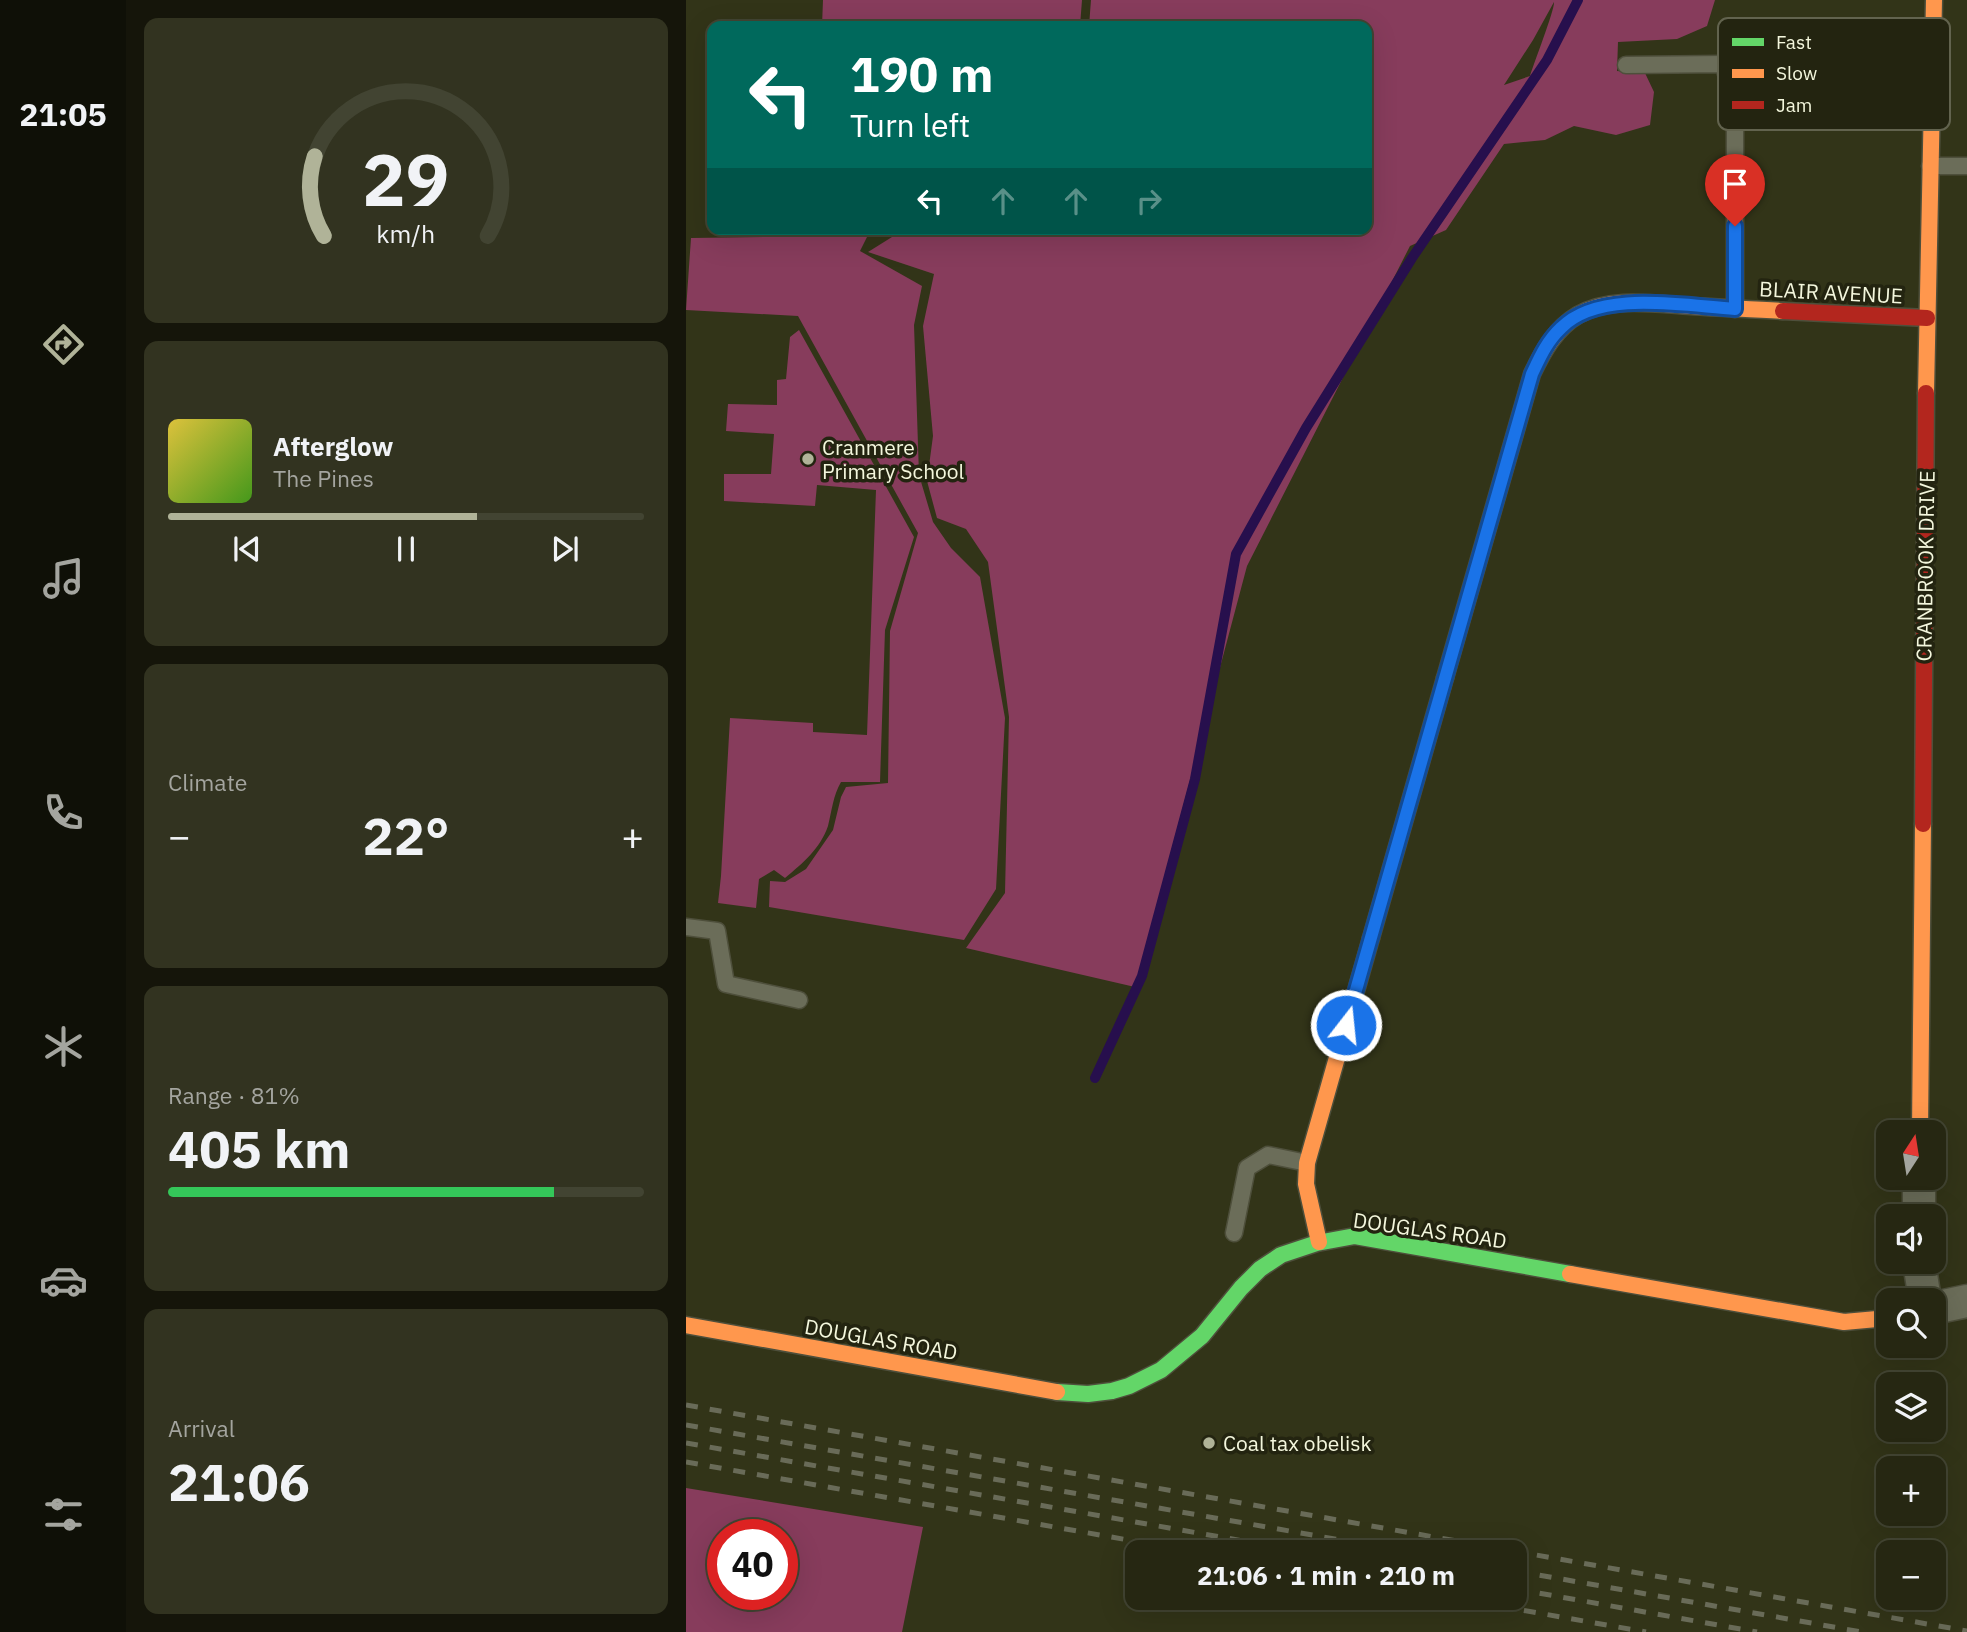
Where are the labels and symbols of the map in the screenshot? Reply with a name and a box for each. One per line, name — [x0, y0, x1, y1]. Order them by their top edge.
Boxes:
legend — [1718, 18, 1950, 130]
text: Fast — [1776, 30, 1812, 54]
text: Slow — [1776, 61, 1817, 85]
text: Jam — [1776, 93, 1812, 117]
pin — [1705, 154, 1765, 226]
street label: BLAIR AVENUE — [1758, 274, 1904, 310]
place label: Cranmere Primary School — [822, 433, 965, 485]
marker: Cranmere Primary School — [800, 451, 816, 467]
street label: CRANBROOK DRIVE — [1909, 470, 1941, 662]
position arrow — [1309, 988, 1383, 1062]
north arrow — [1876, 1120, 1946, 1190]
street label: DOUGLAS ROAD — [1351, 1205, 1509, 1255]
street label: DOUGLAS ROAD — [802, 1312, 960, 1366]
place label: Coal tax obelisk — [1223, 1429, 1372, 1457]
marker: Coal tax obelisk — [1201, 1435, 1217, 1451]
speed limit sign: 40 — [707, 1519, 798, 1610]

